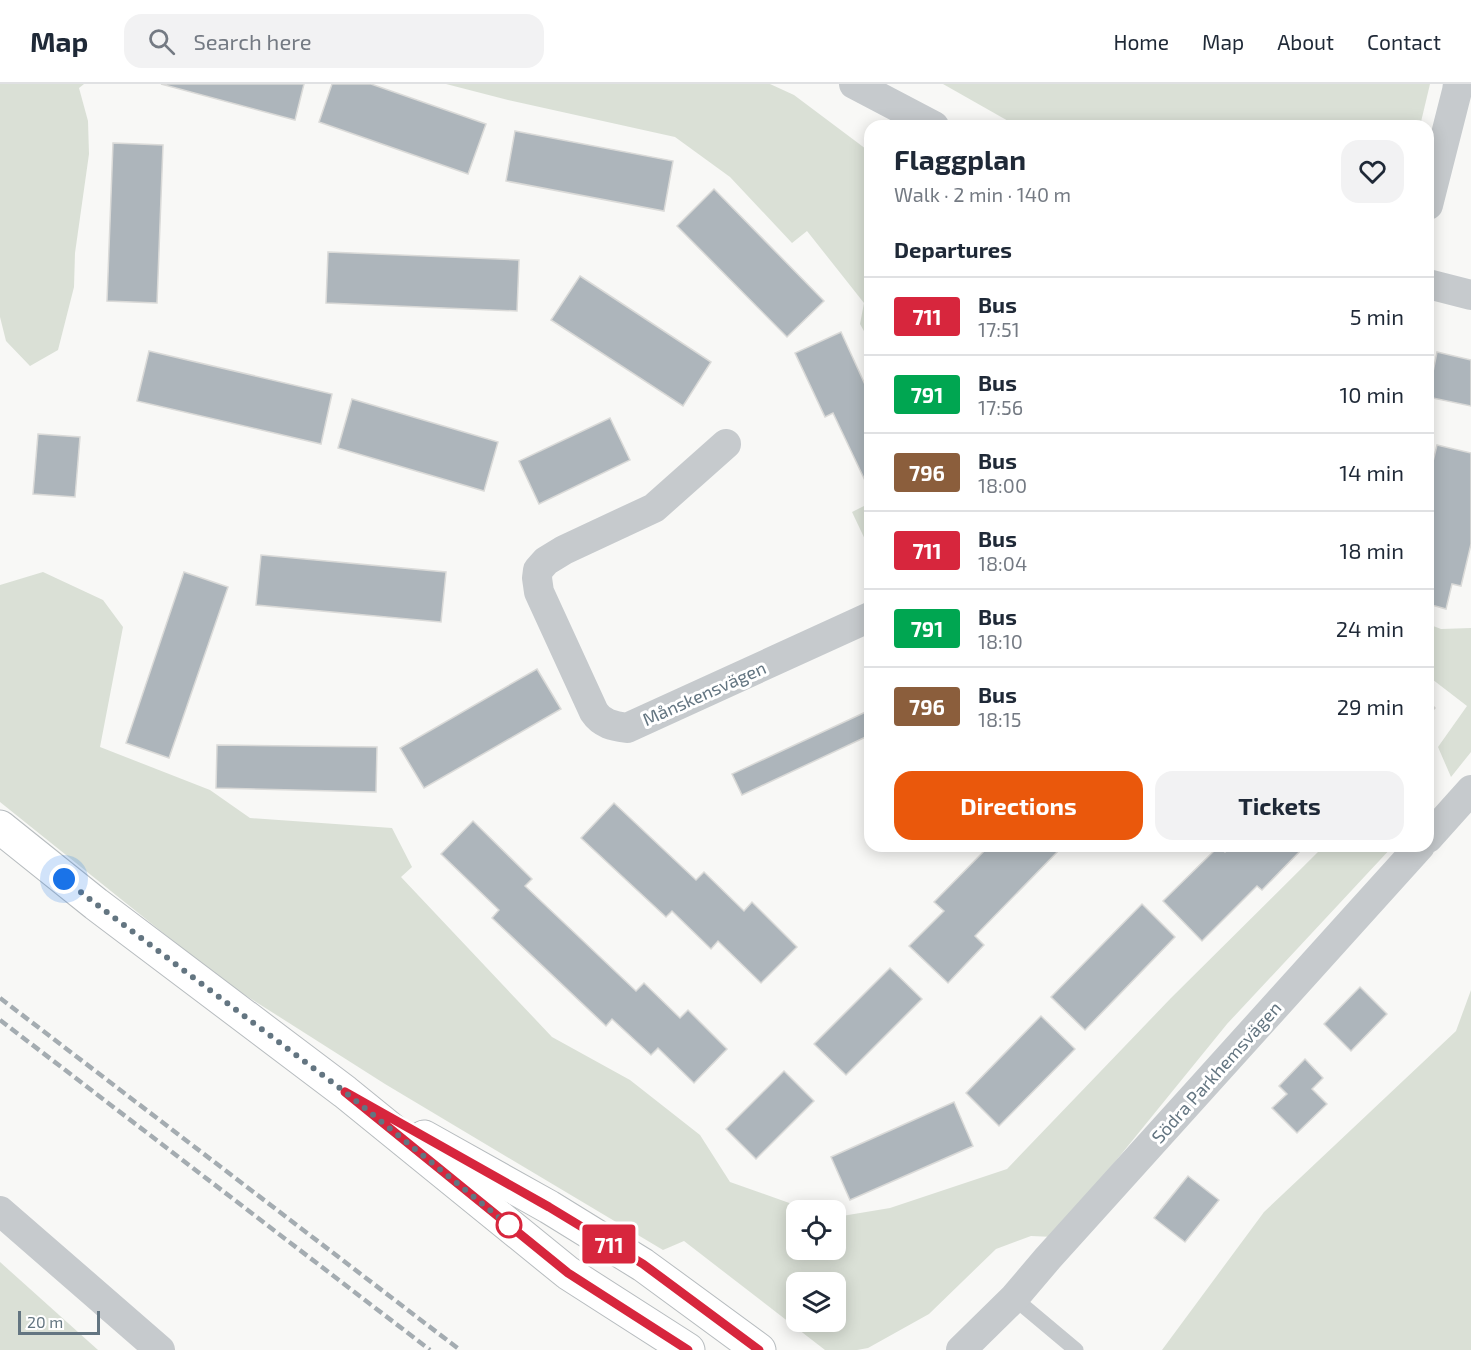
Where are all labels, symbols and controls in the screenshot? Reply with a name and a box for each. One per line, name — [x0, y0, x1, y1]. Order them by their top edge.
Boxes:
search box — [124, 14, 544, 68]
text: Map — [30, 24, 88, 58]
icon: search — [145, 25, 178, 58]
text: Search here — [193, 28, 312, 54]
text: Home — [1113, 29, 1169, 54]
text: Map — [1202, 29, 1244, 54]
text: About — [1277, 29, 1334, 54]
text: Contact — [1367, 29, 1441, 54]
button: heart — [1341, 140, 1404, 203]
text: Flaggplan — [894, 142, 1026, 176]
text: Walk · 2 min · 140 m — [894, 182, 1071, 206]
text: Departures — [894, 236, 1012, 262]
text: Bus — [978, 291, 1017, 317]
text: 5 min — [1350, 303, 1404, 329]
text: 711 — [912, 304, 942, 329]
text: 17:51 — [978, 317, 1020, 341]
text: Bus — [978, 369, 1017, 395]
text: 10 min — [1340, 381, 1404, 407]
text: 791 — [911, 382, 943, 407]
text: 17:56 — [978, 395, 1023, 419]
text: Bus — [978, 447, 1017, 473]
text: 14 min — [1339, 459, 1404, 485]
text: 796 — [909, 460, 945, 485]
text: 18:00 — [978, 473, 1027, 497]
text: Bus — [978, 525, 1017, 551]
text: 18 min — [1339, 537, 1404, 563]
text: 711 — [912, 538, 942, 563]
text: 18:04 — [978, 551, 1027, 575]
text: Bus — [978, 603, 1017, 629]
text: 24 min — [1336, 615, 1404, 641]
text: 791 — [911, 616, 943, 641]
text: 18:10 — [978, 629, 1023, 653]
street label: Månskensvägen — [639, 656, 769, 730]
text: Bus — [978, 681, 1017, 707]
text: 29 min — [1337, 693, 1404, 719]
text: 796 — [909, 694, 945, 719]
text: 18:15 — [978, 707, 1022, 731]
button: Directions — [894, 771, 1143, 840]
button: Tickets — [1155, 771, 1404, 840]
your location — [49, 864, 79, 894]
street label: Södra Parkhemsvägen — [1147, 997, 1285, 1147]
map controls — [786, 1200, 846, 1332]
button: locate — [786, 1200, 846, 1260]
unlabelled marker — [496, 1212, 522, 1238]
line badge: 711 — [574, 1224, 644, 1264]
text: 711 — [594, 1232, 624, 1257]
button: layers — [786, 1272, 846, 1332]
scale bar — [18, 1308, 100, 1336]
text: 20 m — [27, 1312, 63, 1331]

